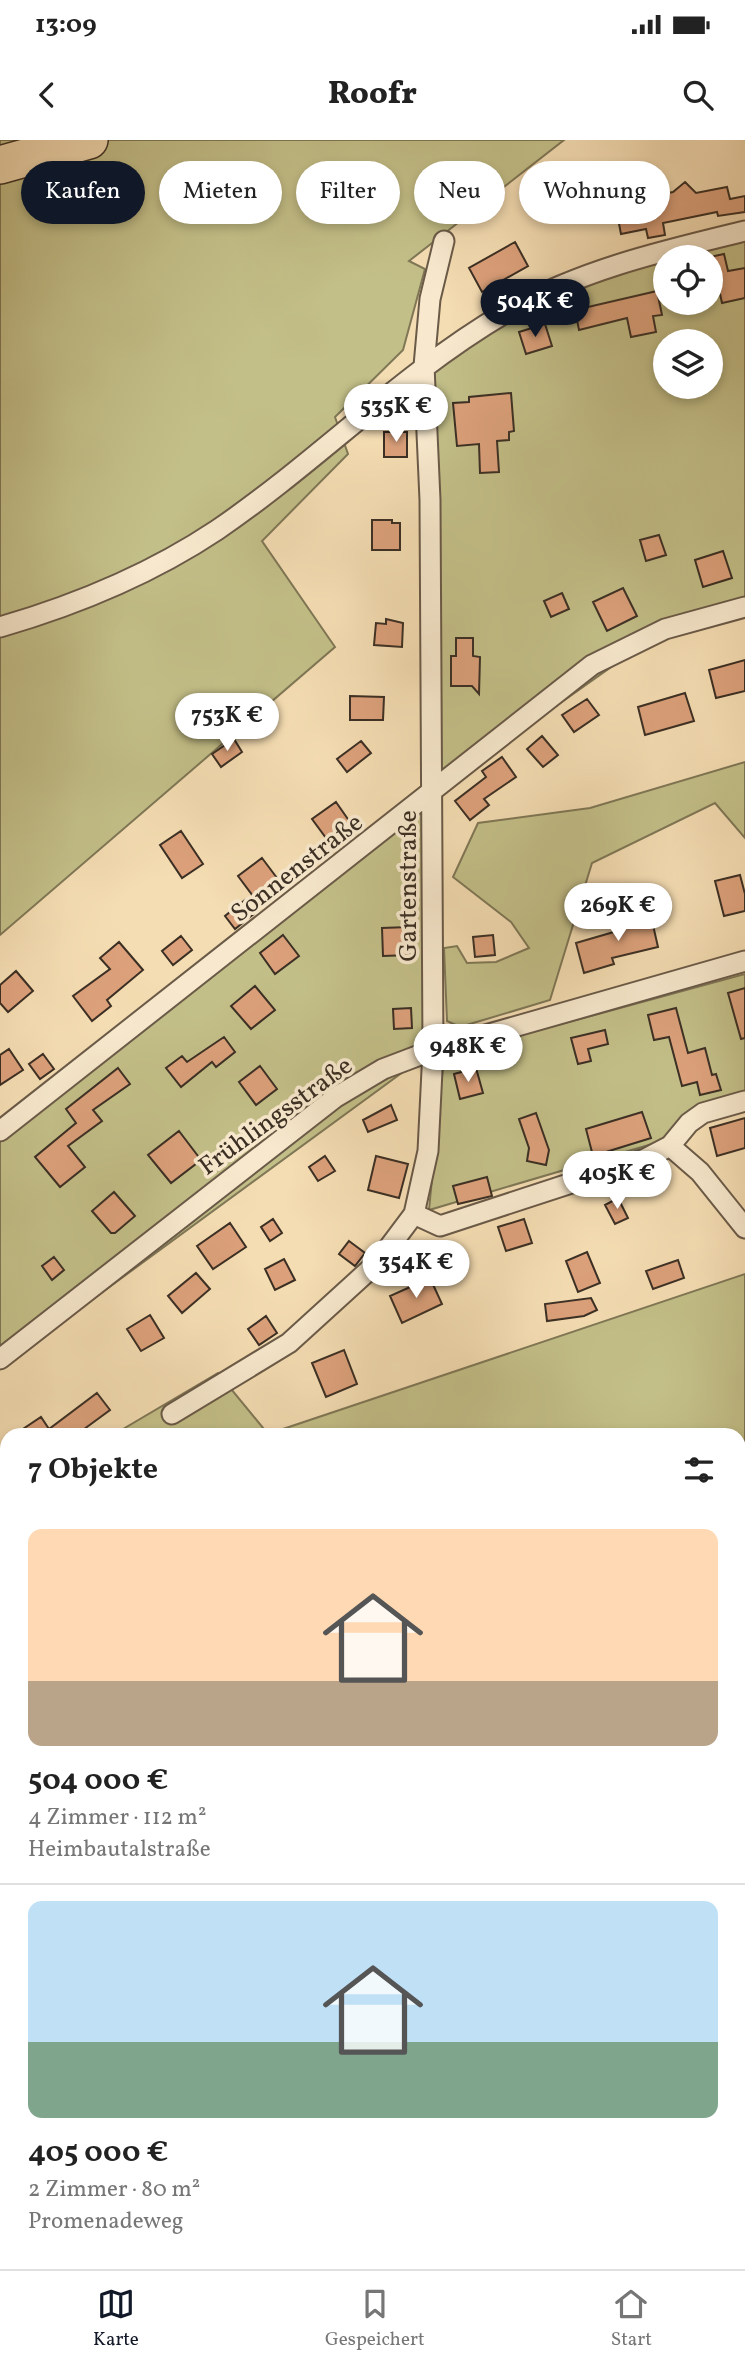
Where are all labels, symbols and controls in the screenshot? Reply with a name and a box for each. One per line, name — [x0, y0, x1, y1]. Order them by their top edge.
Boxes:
text: 13:09 — [35, 7, 97, 43]
text: Roofr — [328, 73, 417, 117]
icon: back — [28, 76, 66, 114]
icon: search — [679, 76, 717, 114]
chip: Kaufen — [21, 161, 145, 224]
chip: Mieten — [159, 161, 282, 224]
chip: Filter — [296, 161, 400, 224]
chip: Neu — [414, 161, 505, 224]
chip: Wohnung — [519, 161, 670, 224]
map controls — [653, 245, 723, 399]
button: locate — [653, 245, 723, 315]
pin: 504K € — [478, 280, 592, 339]
text: 504K € — [497, 286, 573, 318]
button: layers — [653, 329, 723, 399]
pin: 535K € — [339, 384, 453, 444]
text: 535K € — [360, 391, 432, 423]
pin: 753K € — [170, 694, 284, 753]
text: 753K € — [191, 700, 263, 732]
street label: Sonnenstraße — [223, 805, 371, 932]
street label: Gartenstraße — [391, 810, 427, 962]
pin: 269K € — [561, 884, 675, 943]
text: 269K € — [580, 890, 656, 922]
pin: 948K € — [411, 1024, 525, 1084]
text: 948K € — [430, 1031, 506, 1063]
street label: Frühlingsstraße — [192, 1048, 361, 1185]
pin: 405K € — [560, 1152, 674, 1211]
text: 405K € — [579, 1158, 655, 1190]
pin: 354K € — [359, 1240, 473, 1300]
text: 354K € — [379, 1247, 453, 1279]
text: 7 Objekte — [28, 1449, 158, 1491]
icon: filters — [680, 1451, 718, 1489]
icon: home — [310, 1575, 436, 1701]
text: 504 000 € — [28, 1760, 168, 1802]
text: 4 Zimmer · 112 m² — [28, 1802, 206, 1834]
text: Heimbautalstraße — [28, 1834, 211, 1866]
icon: home — [310, 1947, 436, 2073]
text: 405 000 € — [28, 2132, 168, 2174]
text: 2 Zimmer · 80 m² — [28, 2174, 200, 2206]
text: Promenadeweg — [28, 2206, 184, 2238]
tab: Karte — [93, 2285, 139, 2353]
tab: Gespeichert — [325, 2285, 425, 2353]
tab: Start — [611, 2285, 652, 2353]

